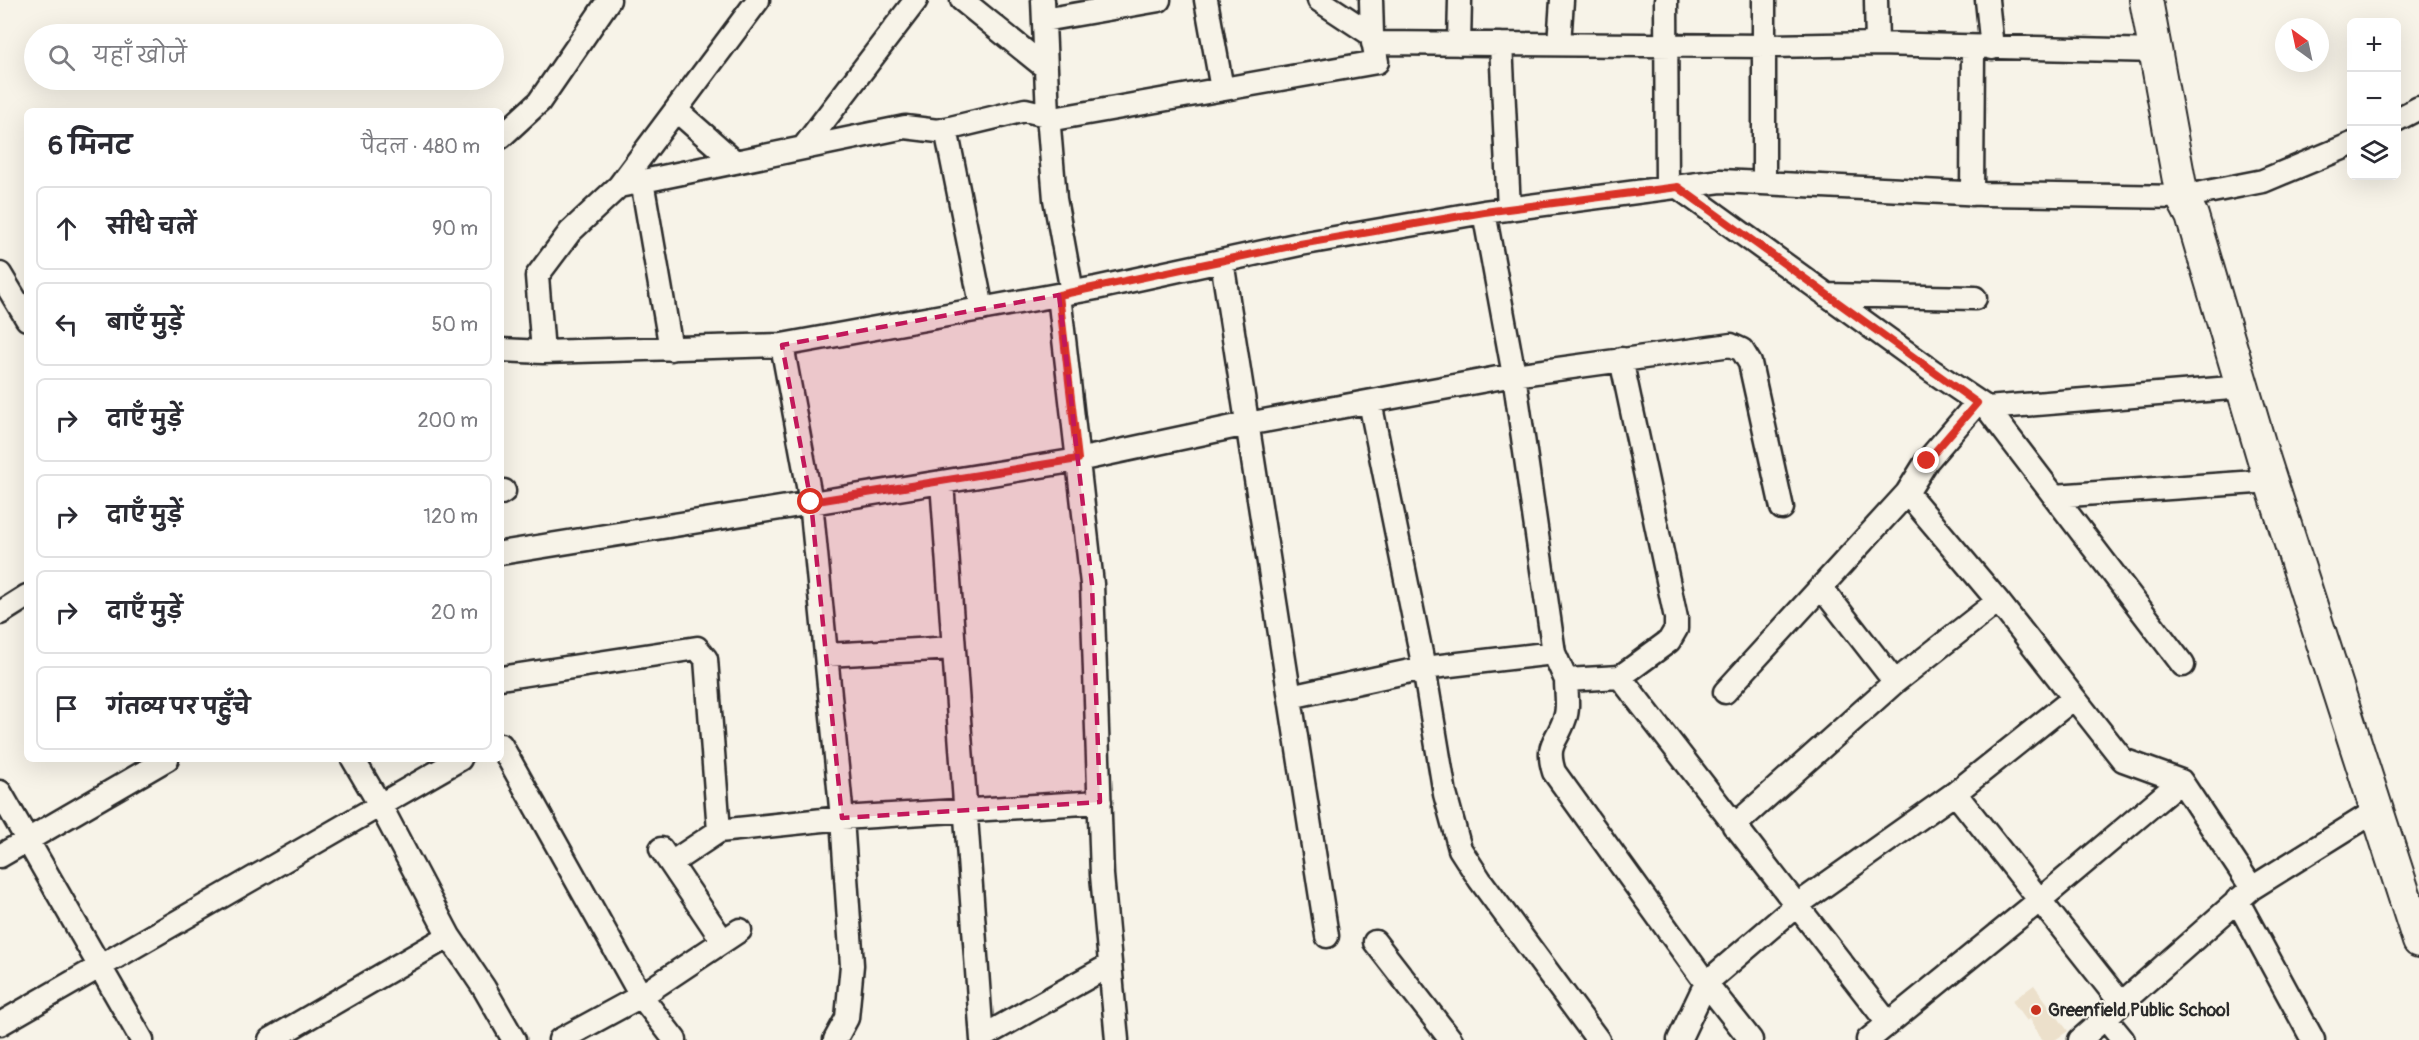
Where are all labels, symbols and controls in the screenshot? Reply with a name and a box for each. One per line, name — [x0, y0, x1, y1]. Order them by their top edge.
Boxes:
north arrow — [2275, 18, 2329, 72]
map controls — [2347, 18, 2401, 180]
button: + — [2347, 18, 2401, 72]
search box — [24, 24, 504, 90]
icon: search — [45, 41, 78, 74]
text: यहाँ खोजें — [93, 42, 187, 70]
button: − — [2347, 72, 2401, 126]
button: layers — [2347, 126, 2401, 180]
text: 6 मिनट — [48, 130, 132, 162]
text: पैदल · 480 m — [361, 134, 480, 159]
icon: ahead — [50, 212, 83, 245]
text: सीधे चलें — [107, 213, 196, 241]
text: 90 m — [432, 216, 478, 241]
icon: left — [50, 308, 83, 341]
text: बाएँ मुड़ें — [107, 309, 183, 337]
text: 50 m — [431, 312, 478, 337]
icon: right — [50, 404, 83, 437]
text: दाएँ मुड़ें — [107, 405, 183, 433]
text: 200 m — [417, 408, 478, 433]
route end — [1913, 447, 1939, 473]
route start — [797, 488, 823, 514]
icon: right — [50, 500, 83, 533]
text: दाएँ मुड़ें — [107, 501, 183, 529]
text: 120 m — [423, 504, 478, 529]
icon: right — [50, 596, 83, 629]
text: दाएँ मुड़ें — [107, 597, 183, 625]
text: 20 m — [431, 600, 478, 625]
icon: arrive — [50, 692, 83, 725]
text: गंतव्य पर पहुँचे — [107, 693, 250, 721]
place label: Greenfield Public School — [2048, 999, 2230, 1022]
marker: Greenfield Public School — [2029, 1003, 2043, 1017]

